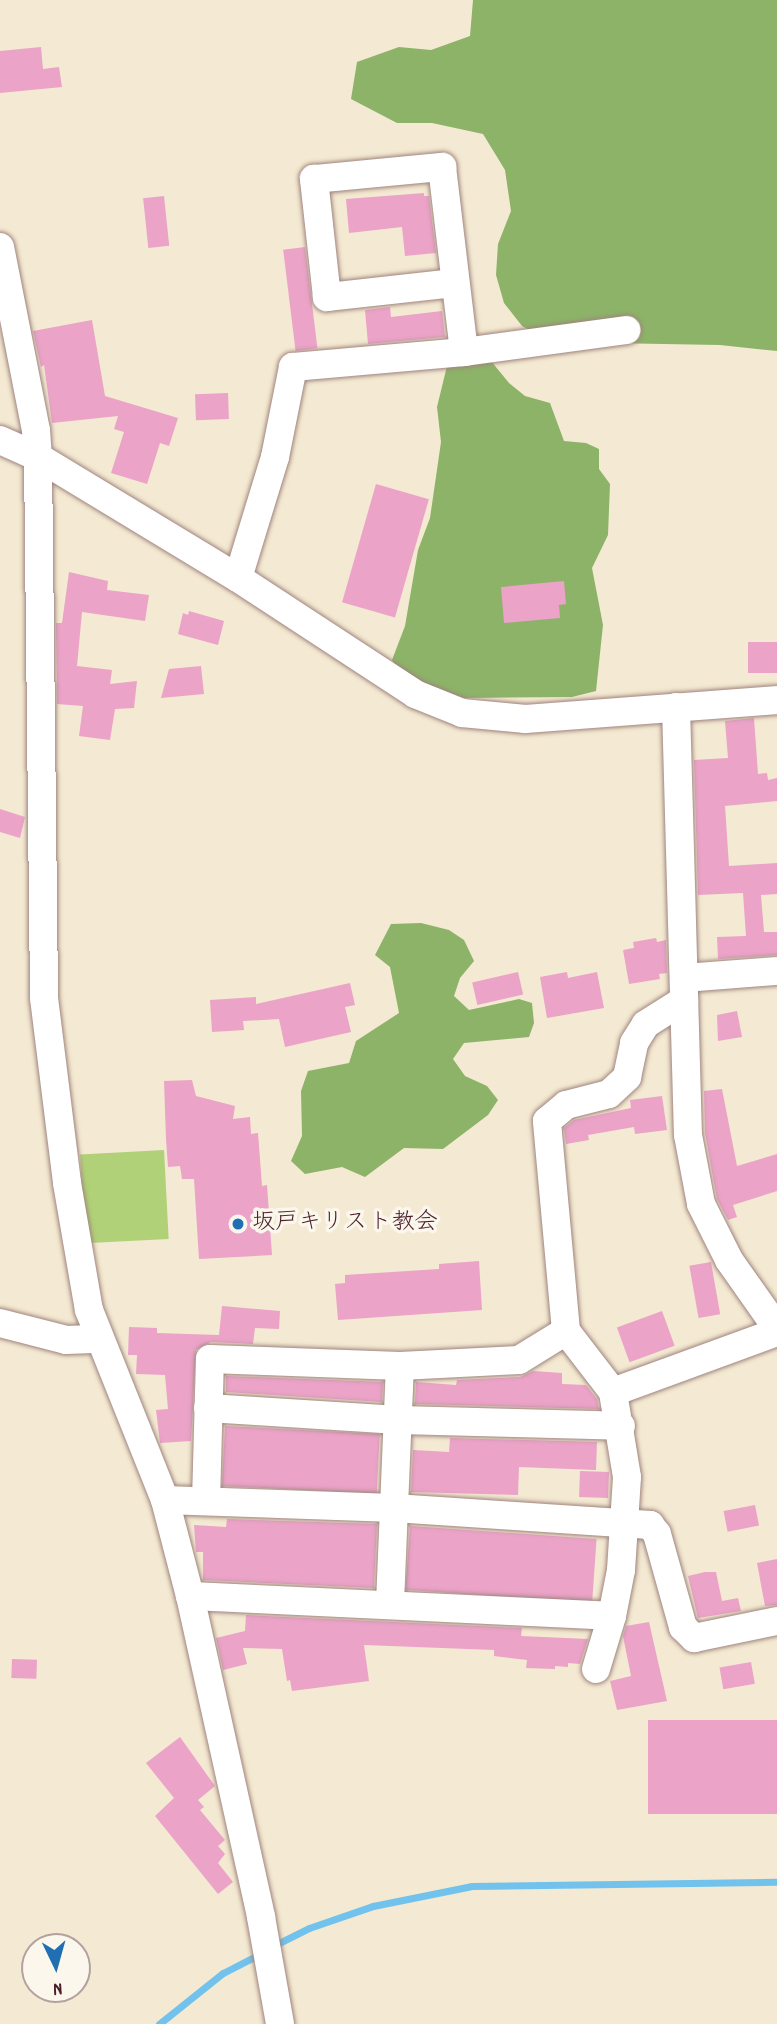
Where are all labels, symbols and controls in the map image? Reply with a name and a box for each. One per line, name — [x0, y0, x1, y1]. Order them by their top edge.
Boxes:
place label: 坂戸キリスト教会 — [252, 1210, 436, 1238]
marker: 坂戸キリスト教会 — [230, 1216, 246, 1232]
north arrow — [21, 1933, 91, 2003]
text: N — [52, 1974, 64, 2001]

